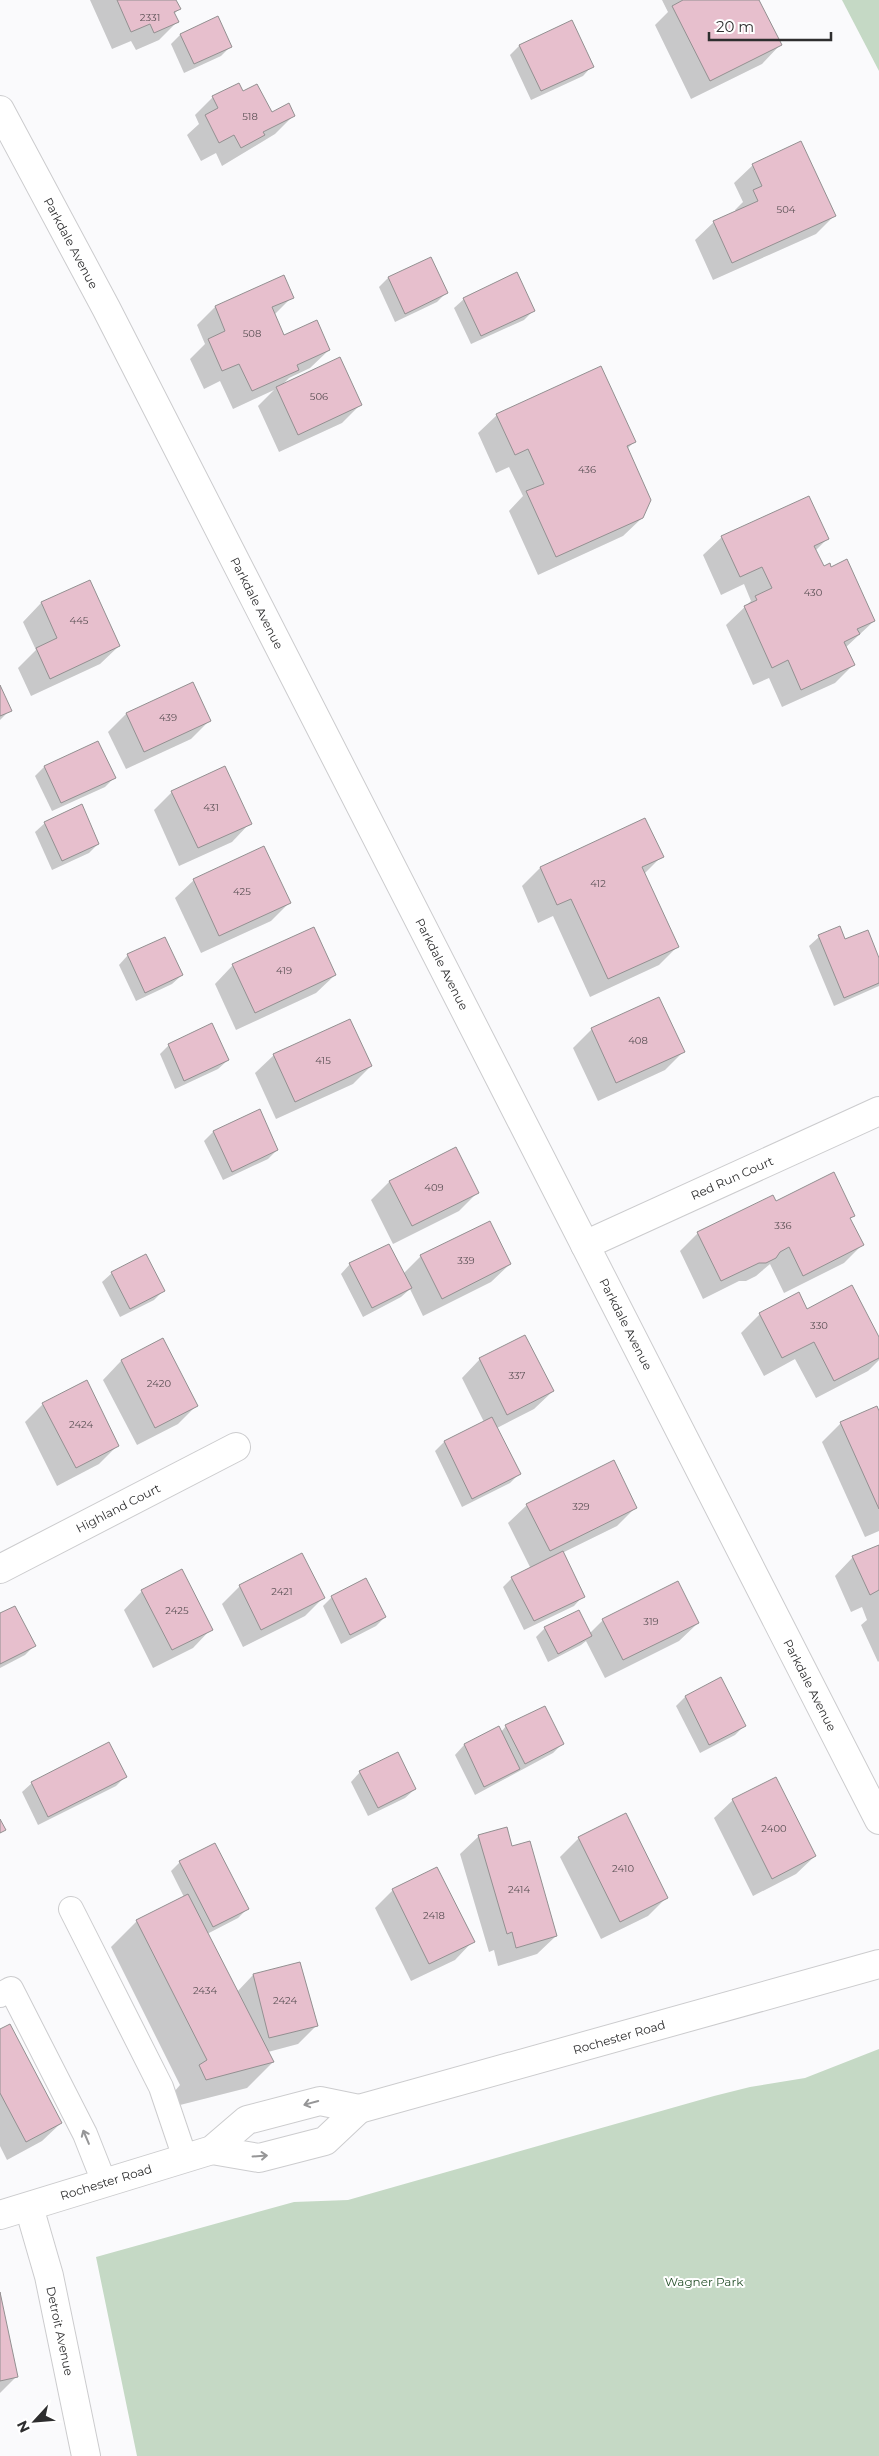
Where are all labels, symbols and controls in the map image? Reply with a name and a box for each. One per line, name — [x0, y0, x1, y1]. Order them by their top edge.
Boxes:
scale bar — [709, 10, 832, 42]
house number: 2331 — [140, 11, 160, 24]
text: 20 m — [716, 17, 754, 36]
house number: 518 — [242, 110, 258, 123]
street label: Parkdale Avenue — [41, 195, 101, 291]
house number: 504 — [777, 203, 796, 216]
house number: 508 — [243, 327, 261, 340]
house number: 506 — [310, 390, 328, 403]
house number: 436 — [578, 463, 596, 476]
street label: Parkdale Avenue — [227, 554, 287, 652]
house number: 430 — [804, 586, 823, 599]
house number: 445 — [70, 614, 89, 627]
house number: 439 — [159, 711, 177, 724]
house number: 431 — [203, 801, 219, 814]
house number: 412 — [590, 877, 606, 890]
house number: 425 — [233, 885, 251, 898]
street label: Parkdale Avenue — [412, 915, 472, 1013]
house number: 419 — [276, 964, 292, 977]
house number: 408 — [628, 1034, 648, 1047]
house number: 415 — [315, 1054, 331, 1067]
street label: Red Run Court — [688, 1153, 776, 1203]
house number: 409 — [424, 1181, 444, 1194]
house number: 336 — [774, 1219, 792, 1232]
house number: 339 — [457, 1254, 475, 1267]
street label: Parkdale Avenue — [596, 1275, 656, 1373]
house number: 330 — [810, 1319, 828, 1332]
house number: 337 — [509, 1369, 526, 1382]
house number: 2420 — [147, 1377, 172, 1390]
house number: 2424 — [69, 1418, 93, 1431]
street label: Highland Court — [73, 1480, 163, 1536]
house number: 329 — [572, 1500, 590, 1513]
house number: 2421 — [271, 1585, 293, 1598]
house number: 2425 — [165, 1604, 189, 1617]
house number: 319 — [643, 1615, 659, 1628]
street label: Parkdale Avenue — [780, 1636, 840, 1734]
house number: 2400 — [761, 1822, 787, 1835]
house number: 2410 — [612, 1862, 634, 1875]
house number: 2414 — [508, 1883, 530, 1896]
house number: 2418 — [423, 1909, 445, 1922]
house number: 2434 — [193, 1984, 217, 1997]
house number: 2424 — [273, 1994, 297, 2007]
street label: Rochester Road — [571, 2017, 667, 2057]
one-way arrow — [304, 2099, 320, 2108]
one-way arrow — [81, 2130, 91, 2145]
one-way arrow — [252, 2152, 268, 2161]
street label: Rochester Road — [58, 2161, 154, 2203]
park label: Wagner Park — [665, 2274, 744, 2289]
street label: Detroit Avenue — [43, 2285, 77, 2377]
north arrow — [10, 2396, 60, 2446]
text: N — [13, 2418, 34, 2436]

